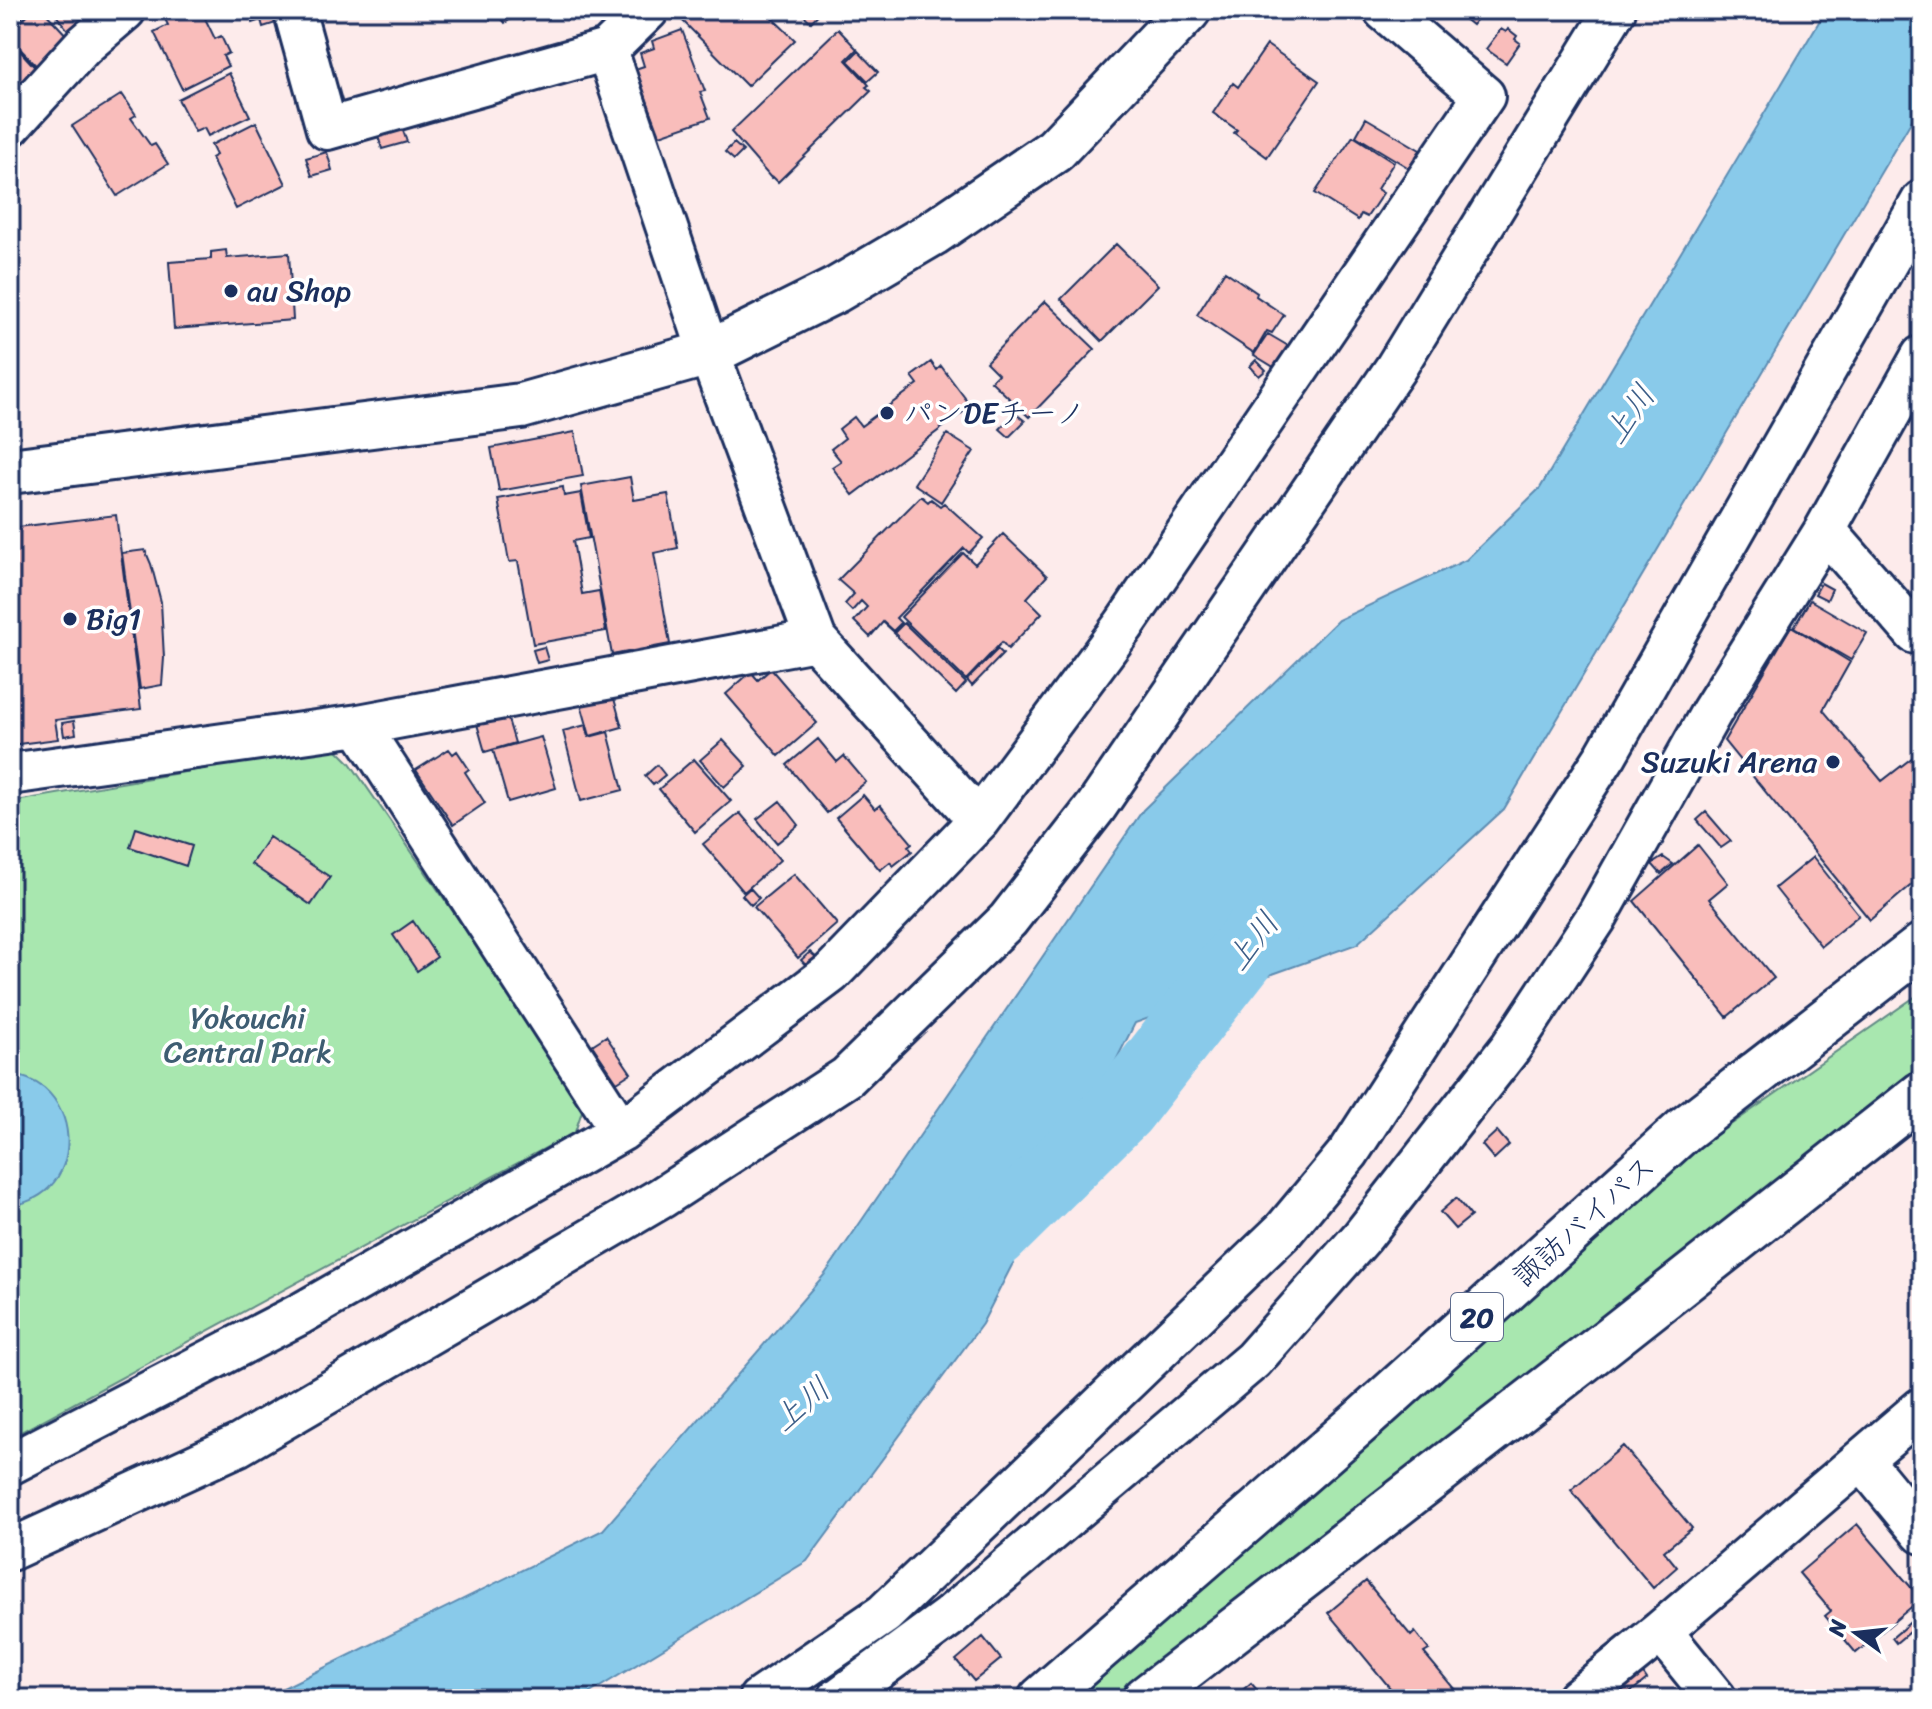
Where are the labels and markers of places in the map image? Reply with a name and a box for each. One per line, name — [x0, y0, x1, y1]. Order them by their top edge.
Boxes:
place label: au Shop — [247, 264, 351, 318]
marker: au Shop — [222, 282, 240, 300]
place label: パンDEチーノ — [903, 386, 1085, 440]
marker: パンDEチーノ — [878, 404, 896, 422]
place label: Big1 — [86, 592, 141, 646]
marker: Big1 — [61, 610, 79, 628]
place label: Suzuki Arena — [1641, 735, 1818, 789]
marker: Suzuki Arena — [1824, 753, 1842, 771]

